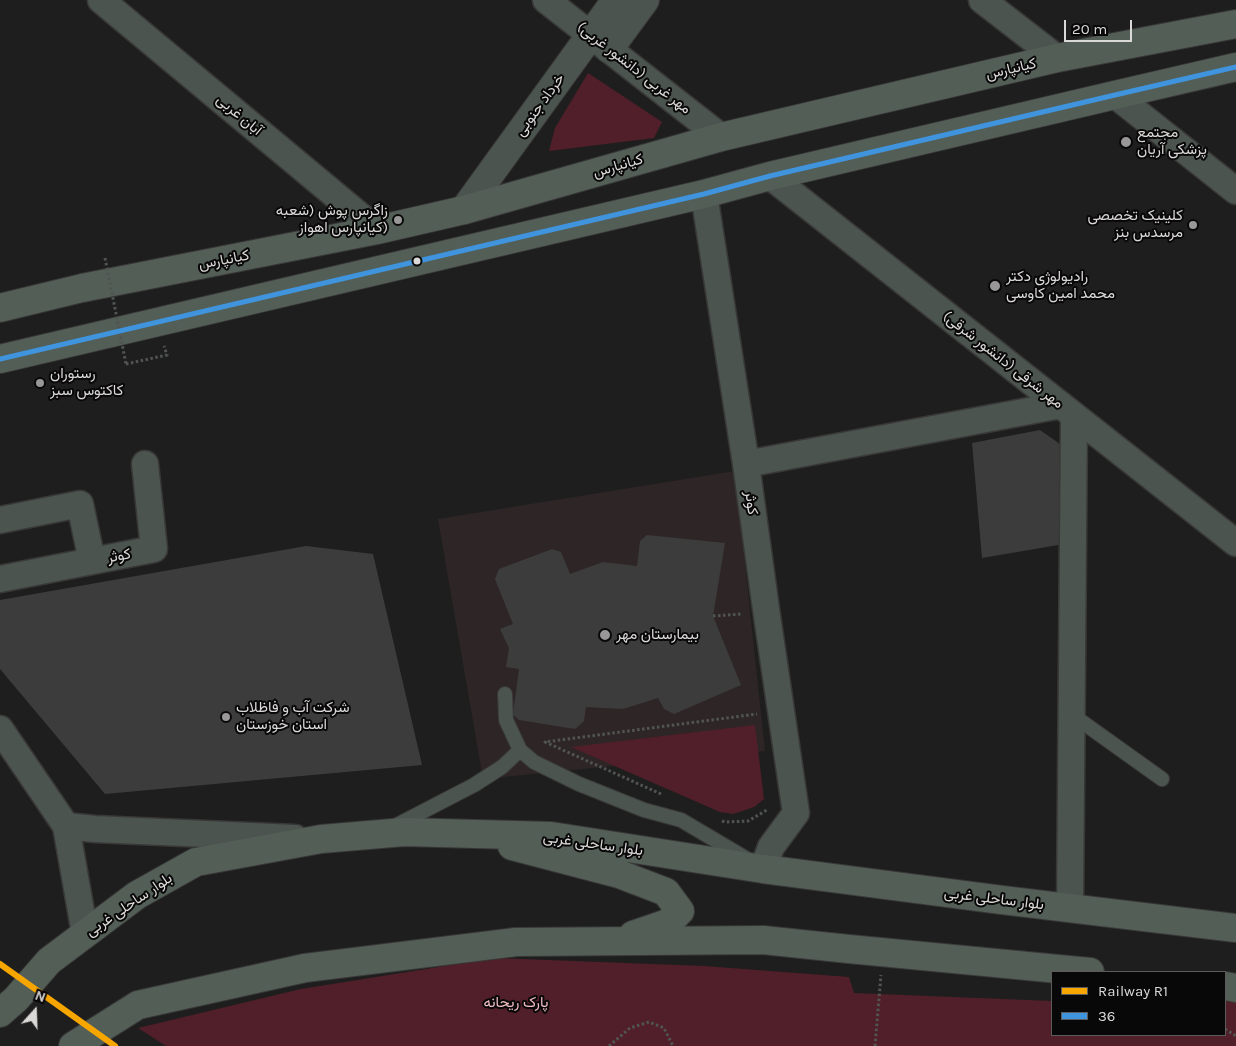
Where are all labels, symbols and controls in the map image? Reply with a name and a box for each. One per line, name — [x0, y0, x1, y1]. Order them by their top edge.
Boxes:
scale bar — [1066, 10, 1134, 42]
street label: (دانشور غربی) مهر غربی — [573, 18, 695, 118]
text: 20 m — [1072, 20, 1107, 38]
street label: کیانپارس — [984, 54, 1038, 84]
street label: خرداد جنوبی — [511, 70, 569, 140]
street label: آبان غربی — [212, 91, 266, 139]
place label: مجتمع پزشکی آریان — [1137, 124, 1207, 159]
marker: مجتمع پزشکی آریان — [1119, 135, 1133, 149]
street label: کیانپارس — [591, 150, 645, 182]
place label: زاگرس پوش (شعبه کیانپارس اهواز) — [276, 202, 388, 237]
place label: کلینیک تخصصی مرسدس بنز — [1088, 207, 1183, 242]
marker: زاگرس پوش (شعبه کیانپارس اهواز) — [392, 214, 404, 226]
marker: کلینیک تخصصی مرسدس بنز — [1187, 219, 1199, 231]
street label: کیانپارس — [197, 246, 251, 274]
unlabelled marker — [412, 256, 422, 266]
place label: رادیولوژی دکتر محمد امین کاوسی — [1006, 268, 1115, 303]
marker: رادیولوژی دکتر محمد امین کاوسی — [988, 279, 1002, 293]
street label: مهر شرقی (دانشور شرقی) — [939, 307, 1067, 413]
place label: رستوران کاکتوس سبز — [50, 365, 123, 400]
marker: رستوران کاکتوس سبز — [34, 377, 46, 389]
street label: کوثر — [740, 490, 762, 516]
street label: کوثر — [106, 545, 132, 567]
place label: بیمارستان مهر — [616, 626, 699, 644]
marker: بیمارستان مهر — [598, 628, 612, 642]
place label: شرکت آب و فاظلاب استان خوزستان — [236, 699, 349, 734]
marker: شرکت آب و فاظلاب استان خوزستان — [220, 711, 232, 723]
street label: بلوار ساحلی غربی — [542, 828, 644, 860]
street label: بلوار ساحلی غربی — [82, 869, 176, 941]
street label: بلوار ساحلی غربی — [943, 884, 1045, 914]
legend — [1051, 971, 1226, 1036]
text: Railway R1 — [1098, 982, 1168, 1000]
north arrow — [10, 986, 60, 1036]
text: N — [33, 987, 48, 1006]
park label: پارک ریحانه — [483, 994, 549, 1012]
text: 36 — [1098, 1007, 1115, 1025]

